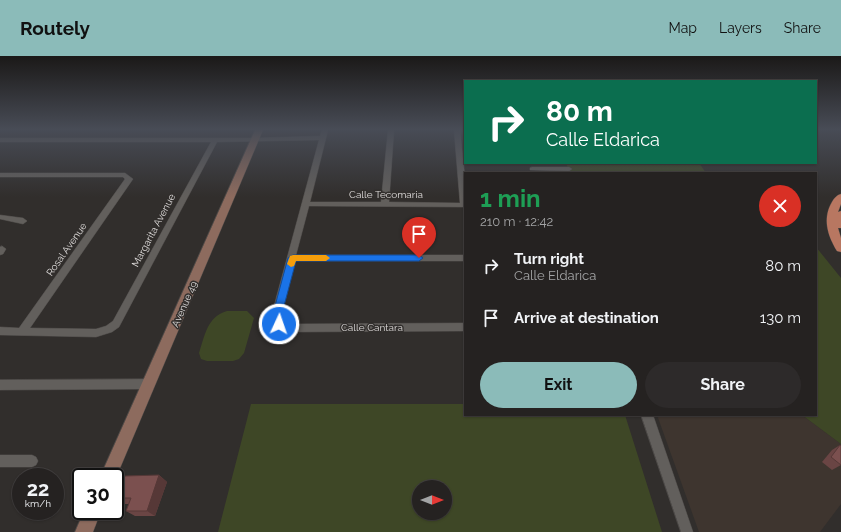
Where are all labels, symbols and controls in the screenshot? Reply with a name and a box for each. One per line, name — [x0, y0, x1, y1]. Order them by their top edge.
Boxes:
text: Routely — [20, 17, 90, 39]
text: Map — [669, 20, 697, 36]
text: Layers — [719, 20, 762, 36]
text: Share — [784, 20, 821, 36]
text: 80 m — [546, 95, 613, 128]
icon: right — [480, 96, 532, 148]
text: Calle Eldarica — [546, 129, 660, 150]
text: 1 min — [480, 184, 541, 213]
button: close — [759, 185, 801, 227]
street label: Calle Tecomaria — [349, 189, 423, 200]
street label: Margarita Avenue — [130, 192, 177, 269]
text: 210 m · 12:42 — [480, 214, 553, 229]
pin — [402, 217, 436, 258]
street label: Rosal Avenue — [44, 220, 89, 278]
icon: arrive — [408, 223, 430, 245]
text: Turn right — [514, 250, 584, 268]
icon: right — [480, 255, 502, 277]
text: 80 m — [765, 257, 801, 275]
text: Calle Eldarica — [514, 268, 596, 283]
street label: Avenue 49 — [169, 279, 199, 329]
position arrow — [258, 303, 300, 345]
icon: arrive — [480, 307, 502, 329]
text: Arrive at destination — [514, 309, 659, 327]
text: 130 m — [760, 309, 801, 327]
street label: Calle Cantara — [341, 322, 403, 333]
button: Exit — [480, 362, 637, 408]
button: Share — [645, 362, 801, 408]
speed limit sign: 30 — [72, 468, 124, 520]
text: 22 — [27, 477, 49, 501]
north arrow — [412, 480, 452, 520]
map controls — [412, 480, 452, 520]
text: km/h — [25, 498, 51, 509]

